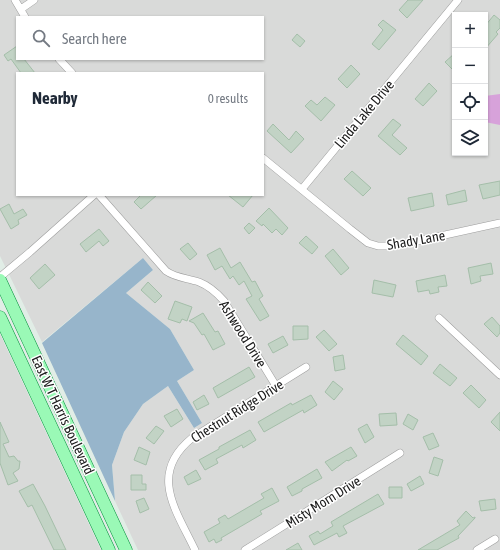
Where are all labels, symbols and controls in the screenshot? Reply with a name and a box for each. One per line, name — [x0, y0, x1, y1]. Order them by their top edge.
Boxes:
map controls — [452, 12, 488, 156]
button: + — [452, 12, 488, 48]
search box — [16, 16, 264, 60]
icon: search — [30, 27, 52, 49]
text: Search here — [62, 30, 127, 47]
button: − — [452, 48, 488, 84]
street label: Linda Lake Drive — [331, 77, 397, 151]
button: locate — [452, 84, 488, 120]
text: Nearby — [32, 88, 78, 108]
text: 0 results — [208, 91, 248, 106]
button: layers — [452, 120, 488, 156]
street label: Shady Lane — [386, 227, 446, 253]
street label: Ashwood Drive — [216, 298, 270, 370]
street label: East W T Harris Boulevard — [28, 353, 98, 477]
street label: Chestnut Ridge Drive — [188, 376, 286, 446]
street label: Misty Morn Drive — [283, 473, 363, 531]

